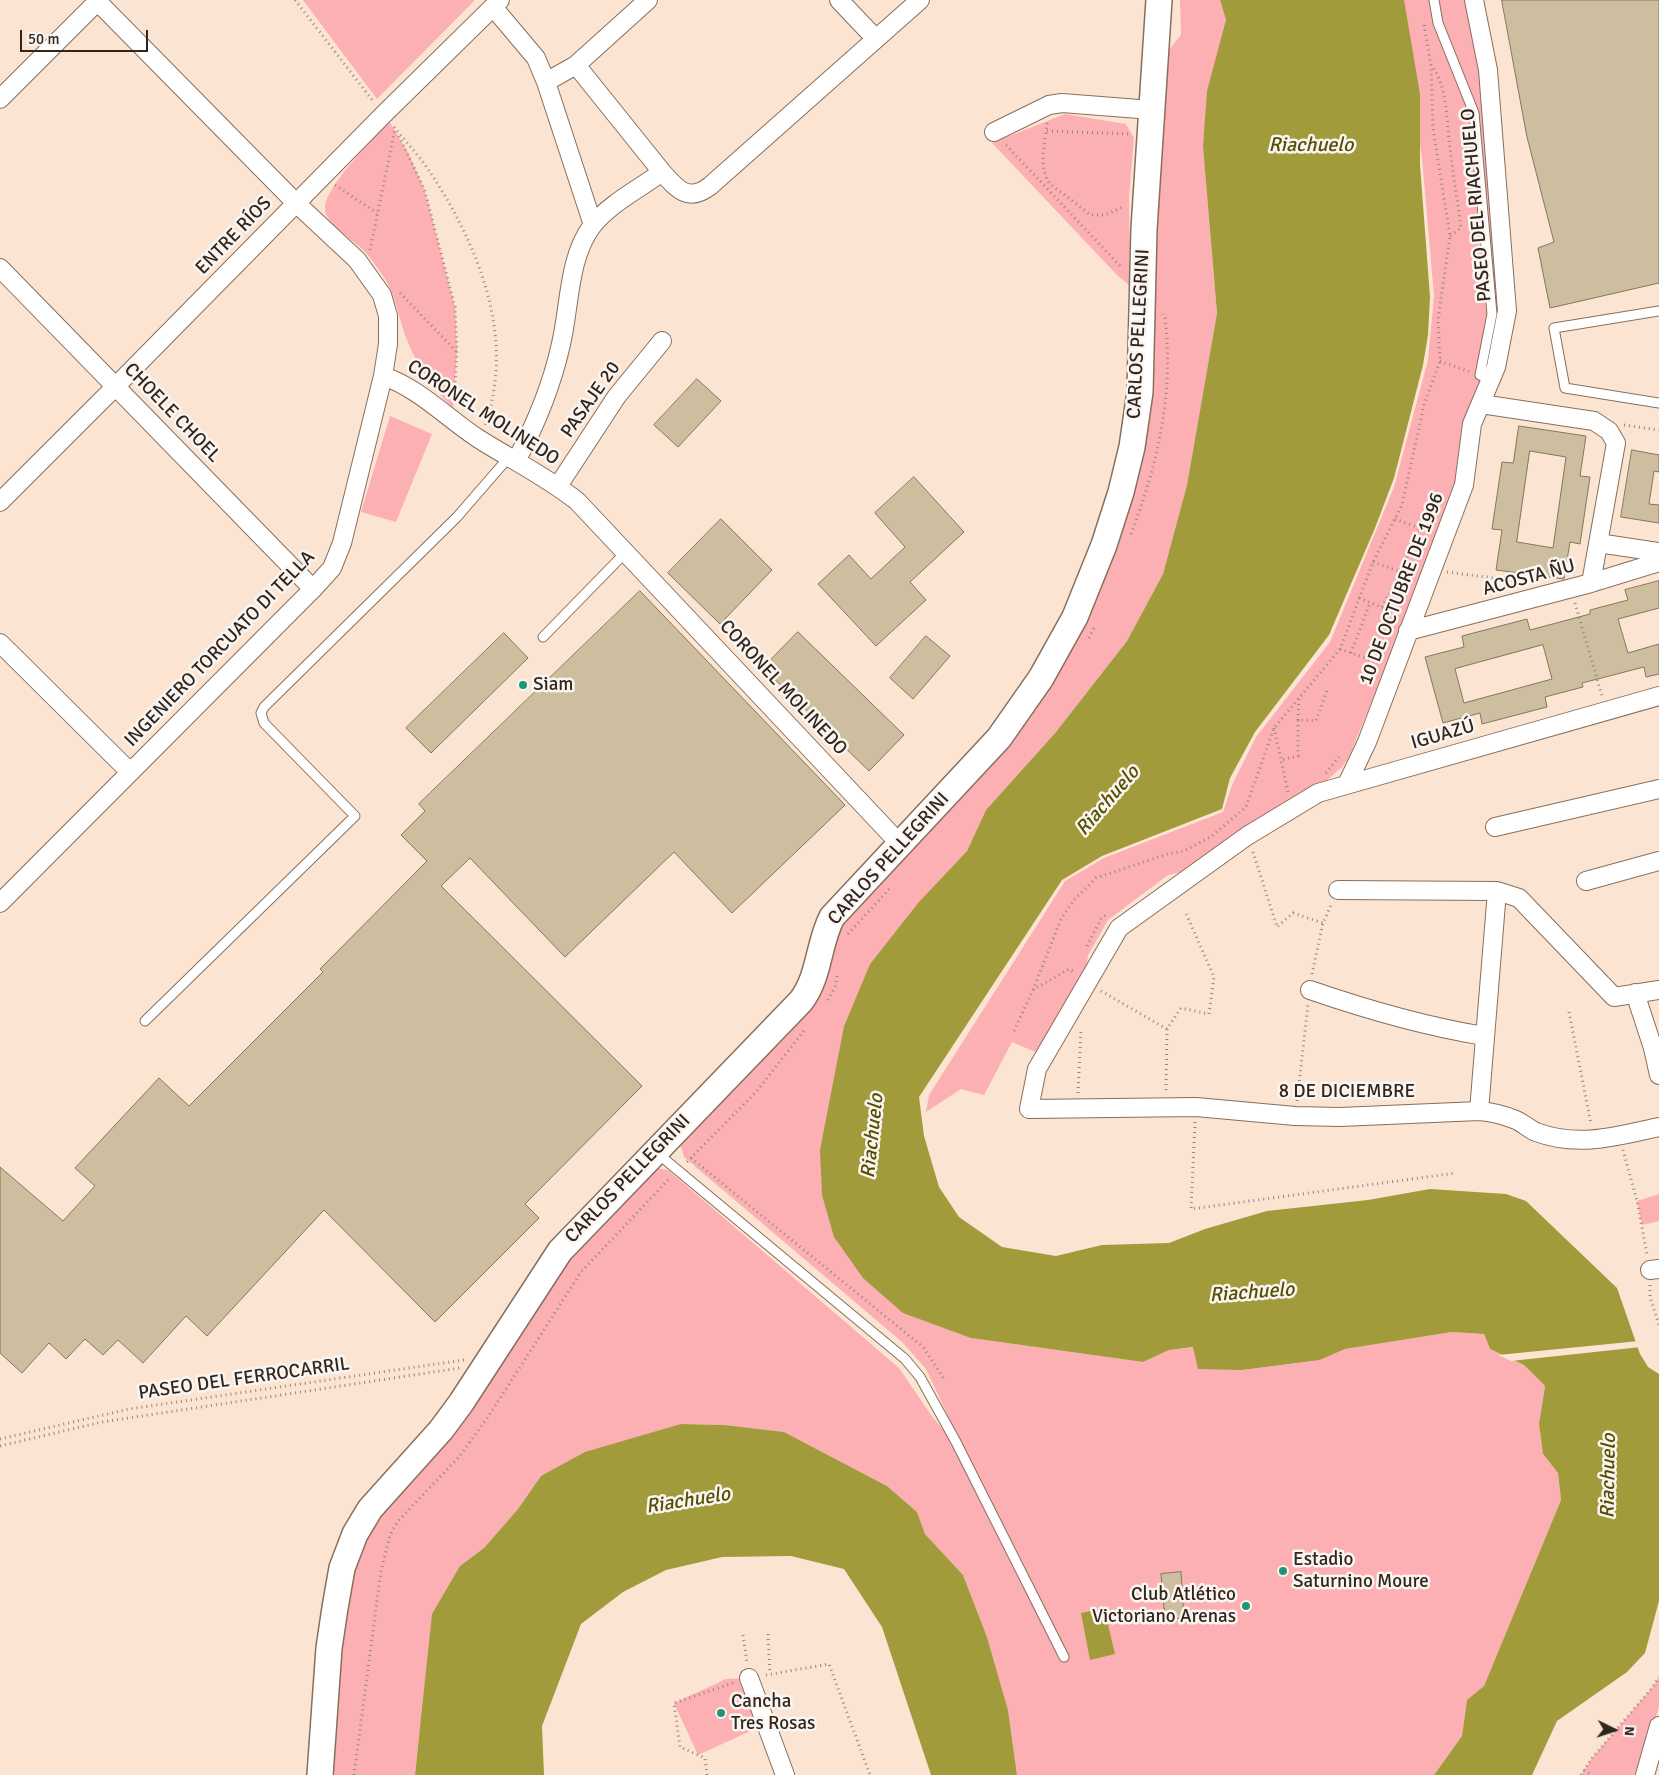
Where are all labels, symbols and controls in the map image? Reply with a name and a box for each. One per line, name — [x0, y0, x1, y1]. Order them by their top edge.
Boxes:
scale bar — [22, 20, 150, 52]
text: 50 m — [28, 30, 59, 48]
street label: PASEO DEL RIACHUELO — [1457, 107, 1497, 303]
water label: Riachuelo — [1269, 134, 1353, 158]
street label: ENTRE RÍOS — [191, 192, 277, 280]
street label: CARLOS PELLEGRINI — [1123, 248, 1155, 420]
street label: CORONEL MOLINEDO — [403, 355, 563, 471]
street label: PASAJE 20 — [556, 358, 626, 442]
street label: CHOELE CHOEL — [119, 359, 225, 467]
street label: 10 DE OCTUBRE DE 1996 — [1355, 490, 1449, 688]
street label: INGENIERO TORCUATO DI TELLA — [120, 546, 320, 752]
street label: ACOSTA ÑU — [1480, 555, 1578, 601]
street label: CORONEL MOLINEDO — [714, 616, 852, 760]
place label: Siam — [533, 674, 573, 696]
marker: Siam — [517, 679, 529, 691]
street label: IGUAZÚ — [1409, 715, 1477, 755]
water label: Riachuelo — [1071, 761, 1145, 841]
street label: CARLOS PELLEGRINI — [824, 788, 954, 930]
street label: 8 DE DICIEMBRE — [1279, 1081, 1415, 1103]
water label: Riachuelo — [857, 1093, 889, 1179]
street label: CARLOS PELLEGRINI — [561, 1110, 695, 1248]
water label: Riachuelo — [1209, 1278, 1295, 1308]
street label: PASEO DEL FERROCARRIL — [137, 1353, 351, 1405]
water label: Riachuelo — [1596, 1433, 1622, 1519]
water label: Riachuelo — [644, 1483, 732, 1519]
place label: Estadio Saturnino Moure — [1293, 1549, 1429, 1593]
marker: Estadio Saturnino Moure — [1277, 1565, 1289, 1577]
place label: Club Atlético Victoriano Arenas — [1092, 1584, 1236, 1628]
marker: Club Atlético Victoriano Arenas — [1240, 1600, 1252, 1612]
place label: Cancha Tres Rosas — [731, 1691, 815, 1735]
north arrow — [1589, 1705, 1639, 1755]
marker: Cancha Tres Rosas — [715, 1707, 727, 1719]
text: N — [1621, 1726, 1638, 1737]

